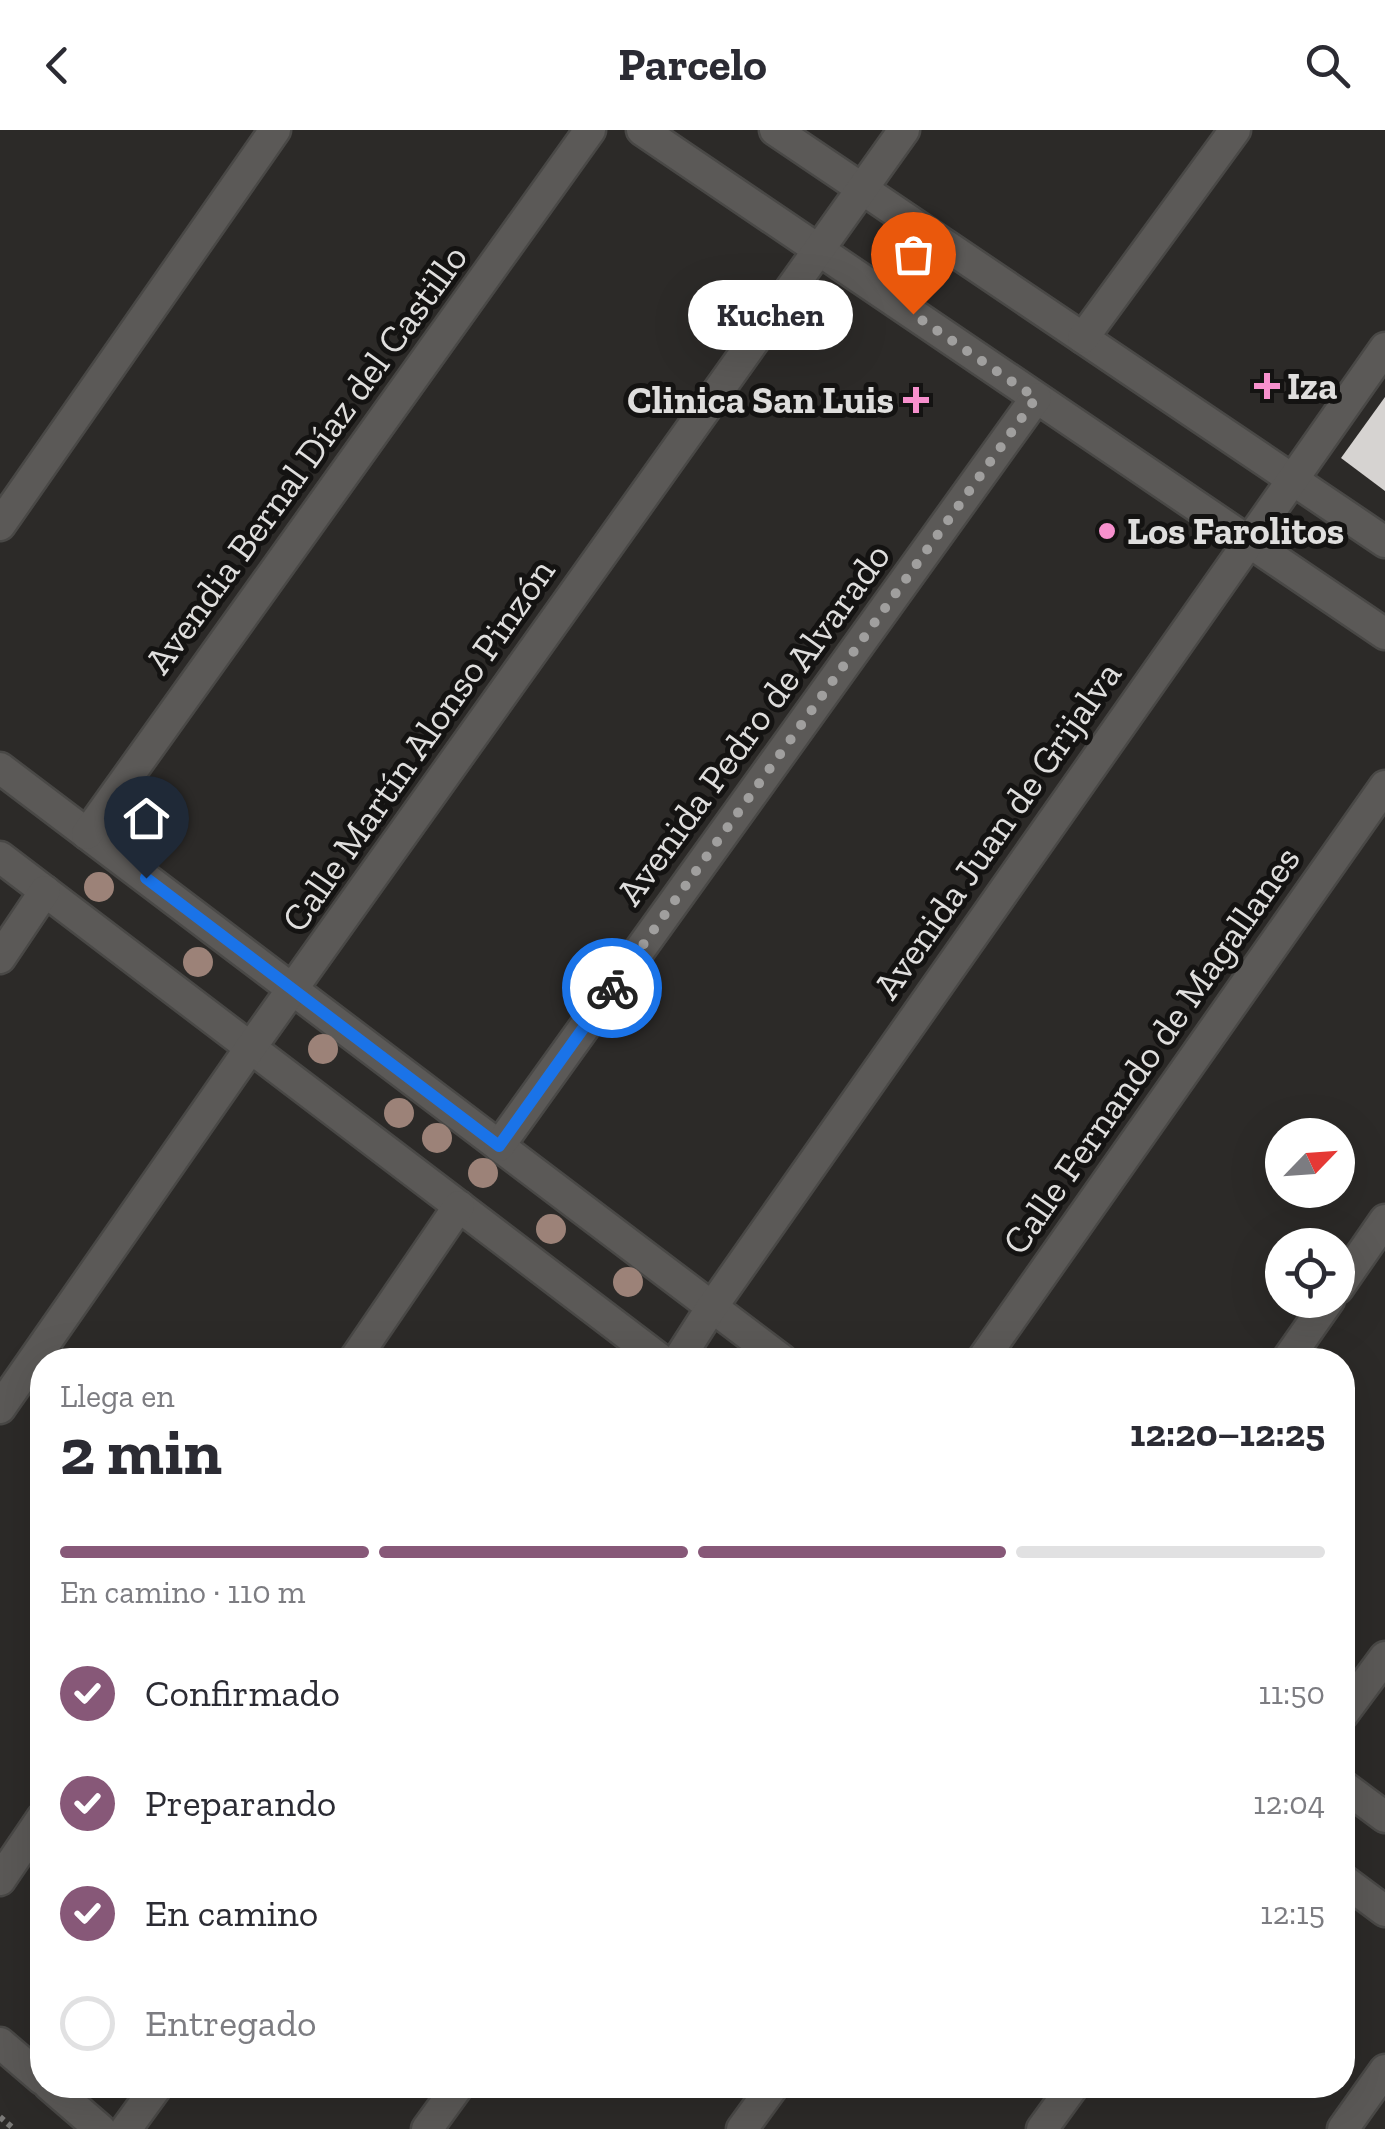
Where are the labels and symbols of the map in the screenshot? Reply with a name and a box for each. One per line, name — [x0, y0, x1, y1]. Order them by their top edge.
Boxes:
pin — [871, 212, 956, 315]
street label: Avendia Bernal Díaz del Castillo — [135, 236, 477, 682]
callout: Kuchen — [688, 279, 853, 349]
place label: Iza — [1287, 363, 1337, 409]
marker: Iza — [1256, 375, 1278, 397]
place label: Clinica San Luis — [627, 377, 894, 423]
marker: Clinica San Luis — [903, 387, 929, 413]
place label: Los Farolitos — [1127, 508, 1344, 554]
marker: Los Farolitos — [1096, 520, 1118, 542]
street label: Avenida Pedro de Alvarado — [606, 534, 900, 914]
street label: Calle Martín Alonso Pinzón — [272, 549, 565, 940]
street label: Avenida Juan de Grijalva — [863, 653, 1131, 1007]
pin — [104, 776, 189, 879]
street label: Calle Fernando de Magallanes — [992, 837, 1310, 1263]
courier — [562, 938, 662, 1038]
north arrow — [1265, 1118, 1355, 1208]

